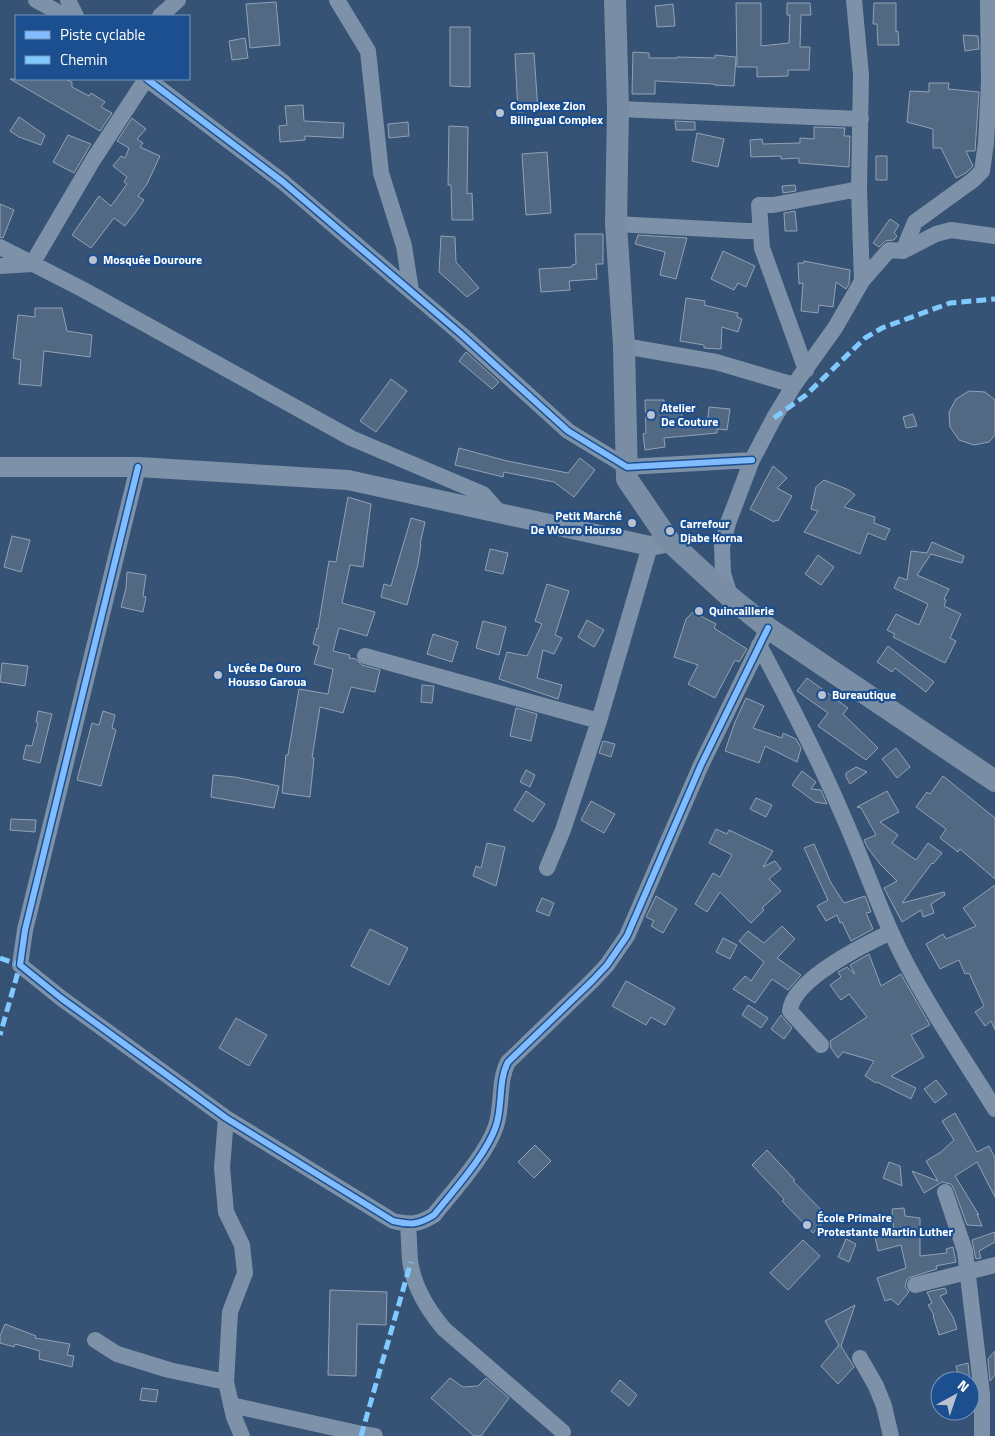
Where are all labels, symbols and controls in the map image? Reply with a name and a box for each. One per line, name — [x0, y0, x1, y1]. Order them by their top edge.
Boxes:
legend — [15, 15, 190, 80]
text: Piste cyclable — [60, 23, 145, 46]
text: Chemin — [60, 48, 108, 71]
place label: Complexe Zion Bilingual Complex — [510, 96, 603, 129]
marker: Complexe Zion Bilingual Complex — [494, 107, 506, 119]
place label: Mosquée Douroure — [103, 250, 202, 269]
marker: Mosquée Douroure — [87, 254, 99, 266]
place label: Atelier De Couture — [661, 398, 718, 431]
marker: Atelier De Couture — [645, 409, 657, 421]
place label: Petit Marché De Wouro Hourso — [531, 506, 622, 539]
place label: Carrefour Djabe Korna — [680, 514, 743, 547]
marker: Petit Marché De Wouro Hourso — [626, 517, 638, 529]
marker: Carrefour Djabe Korna — [664, 525, 676, 537]
place label: Quincaillerie — [709, 601, 774, 620]
marker: Quincaillerie — [693, 605, 705, 617]
place label: Lycée De Ouro Housso Garoua — [228, 658, 307, 691]
marker: Lycée De Ouro Housso Garoua — [212, 669, 224, 681]
place label: Bureautique — [832, 685, 896, 704]
marker: Bureautique — [816, 689, 828, 701]
place label: École Primaire Protestante Martin Luther — [817, 1208, 953, 1241]
marker: École Primaire Protestante Martin Luther — [801, 1219, 813, 1231]
north arrow — [930, 1371, 980, 1421]
text: N — [953, 1374, 974, 1397]

